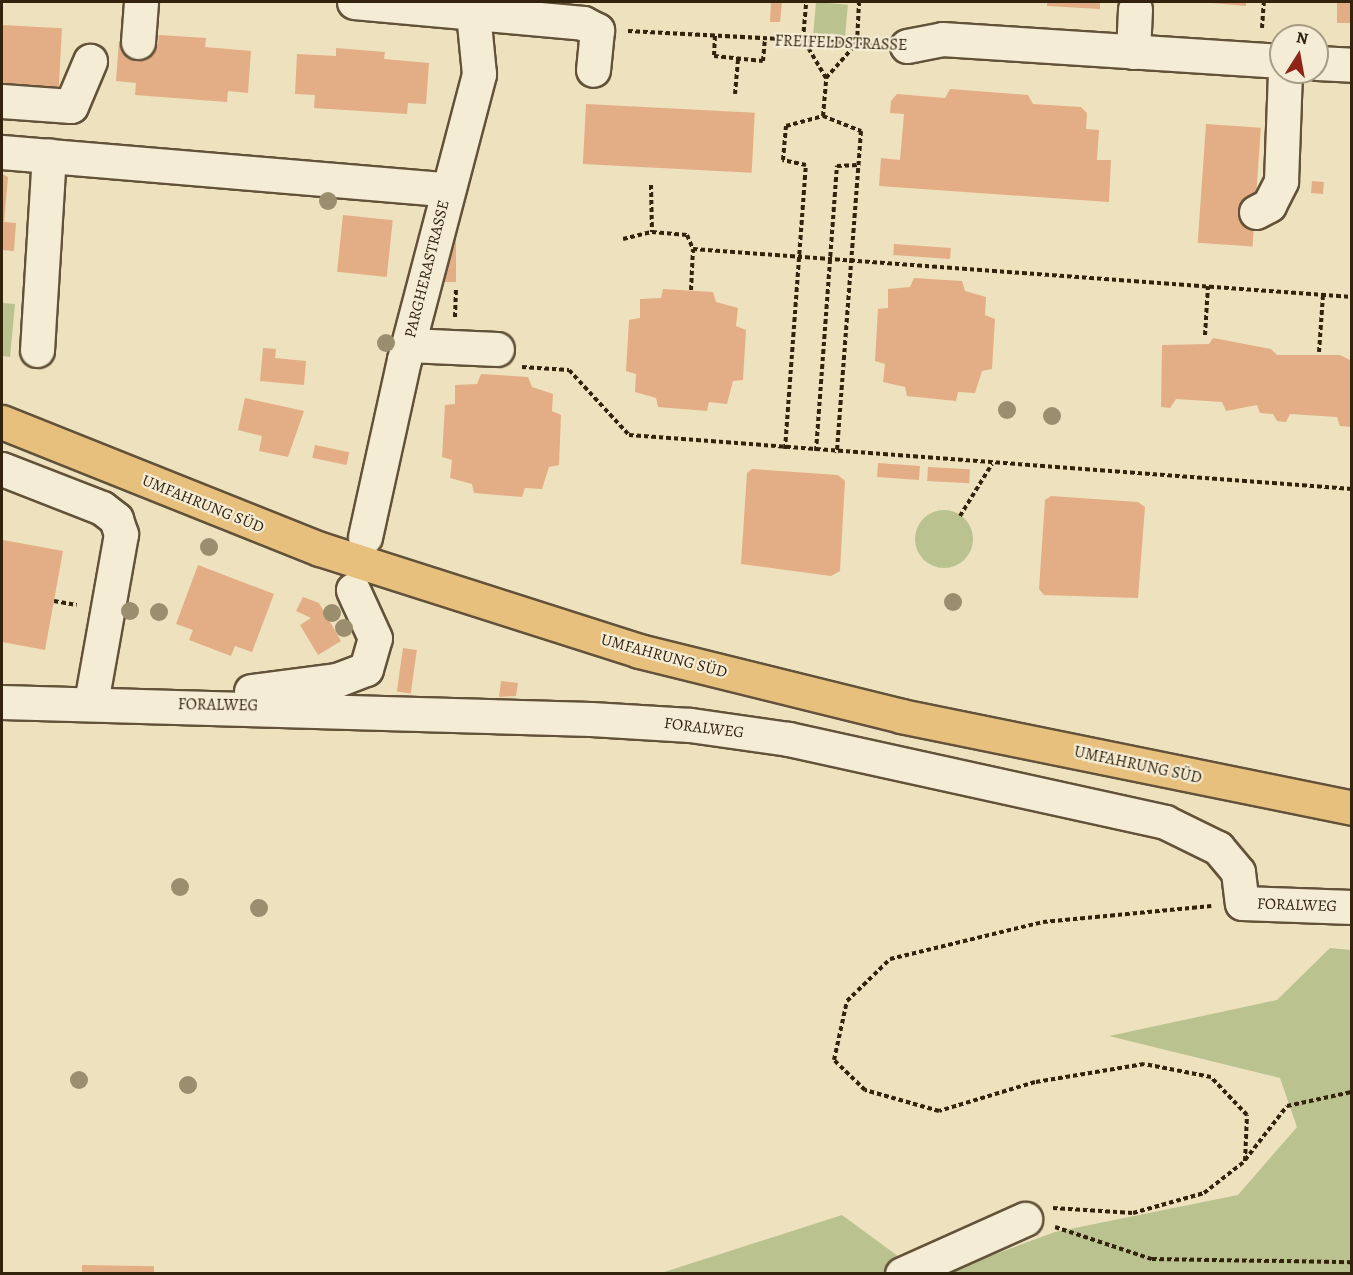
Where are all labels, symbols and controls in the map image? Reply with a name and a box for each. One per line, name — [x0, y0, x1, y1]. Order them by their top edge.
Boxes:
north arrow — [1269, 24, 1329, 84]
text: N — [1294, 26, 1310, 50]
street label: FREIFELDSTRASSE — [774, 31, 908, 55]
street label: PARGHERASTRASSE — [401, 198, 453, 340]
street label: UMFAHRUNG SÜD — [139, 471, 267, 537]
street label: UMFAHRUNG SÜD — [599, 630, 729, 682]
street label: FORALWEG — [178, 695, 258, 715]
street label: FORALWEG — [663, 714, 745, 742]
street label: UMFAHRUNG SÜD — [1072, 742, 1204, 788]
street label: FORALWEG — [1256, 894, 1338, 916]

